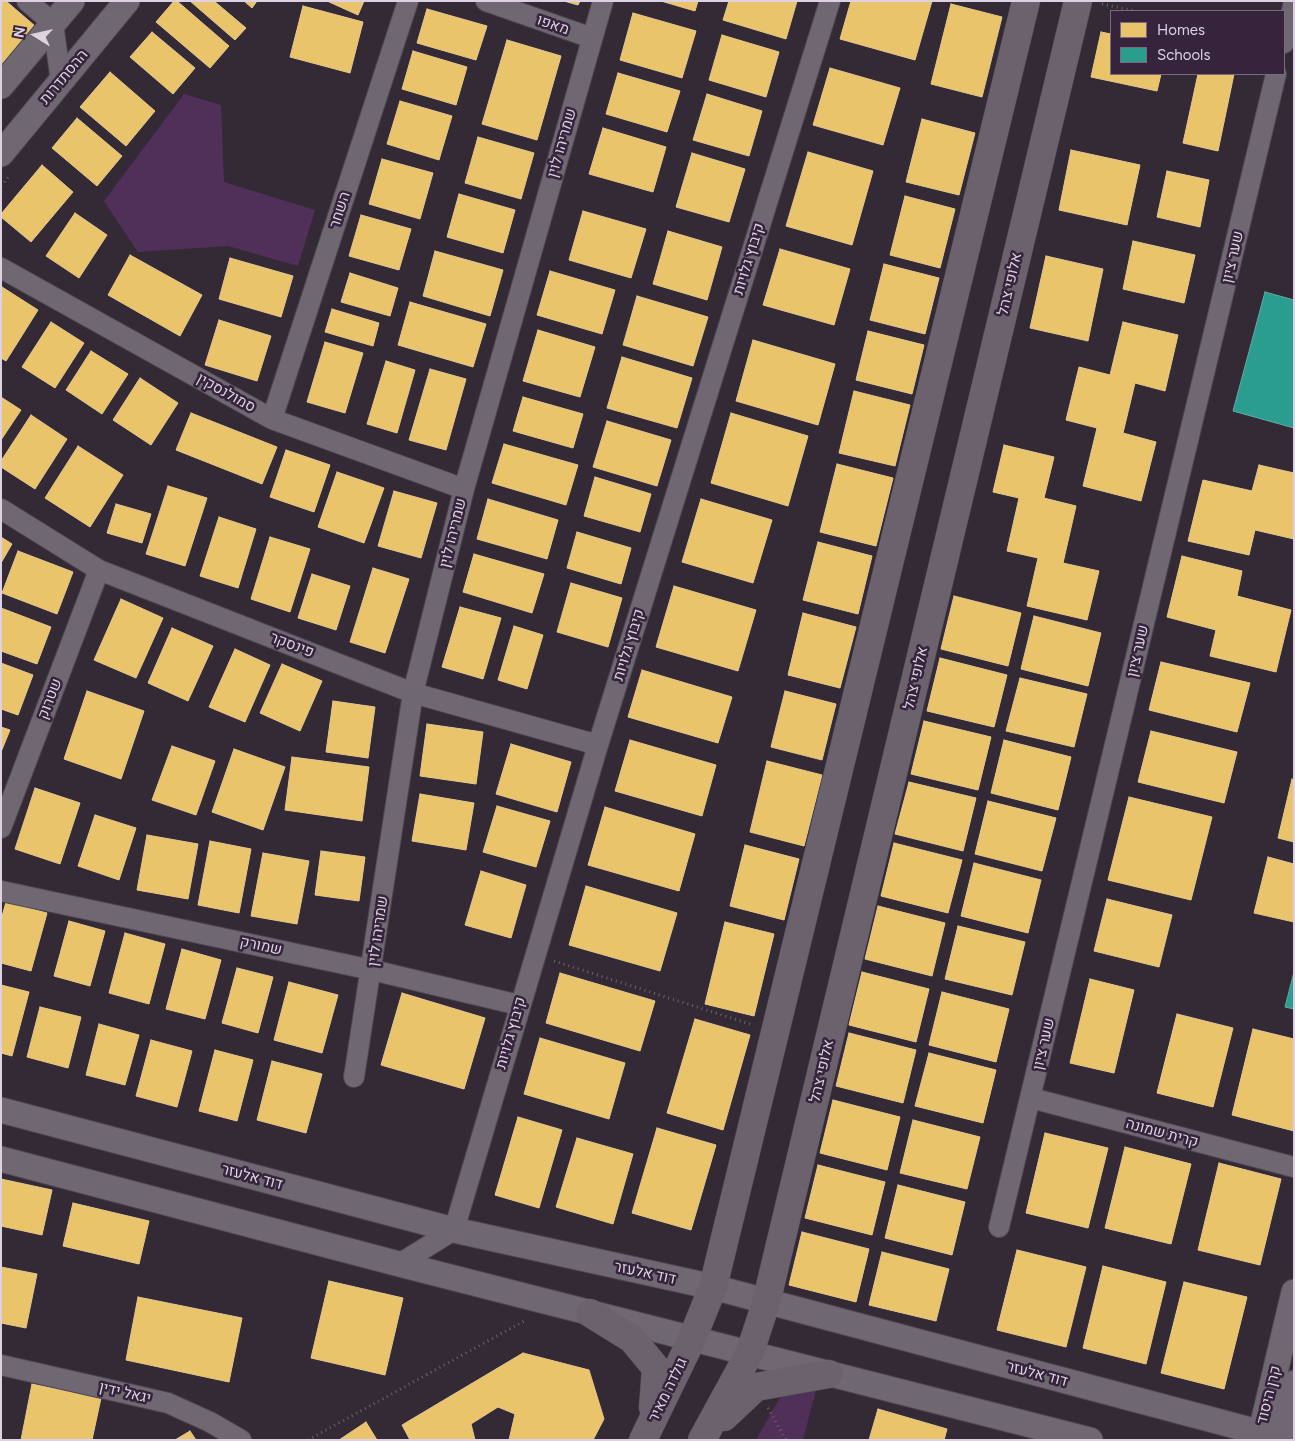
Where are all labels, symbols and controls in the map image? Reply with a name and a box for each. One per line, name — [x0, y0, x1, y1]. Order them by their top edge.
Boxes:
north arrow — [10, 10, 60, 60]
legend — [1110, 10, 1285, 75]
street label: מאפו — [534, 11, 572, 39]
text: Homes — [1157, 21, 1205, 39]
text: N — [10, 26, 29, 39]
street label: ההסתדרות — [36, 46, 92, 108]
text: Schools — [1157, 46, 1210, 64]
street label: שמריהו לוין — [544, 106, 580, 180]
street label: השחר — [326, 190, 354, 230]
street label: קיבוץ גלויות — [730, 221, 768, 297]
street label: שער ציון — [1218, 229, 1248, 285]
street label: אלופי צהל — [994, 251, 1026, 317]
street label: סמולנסקין — [193, 370, 259, 416]
street label: שמריהו לוין — [436, 496, 470, 570]
street label: קיבוץ גלויות — [610, 607, 648, 683]
street label: שער ציון — [1123, 623, 1153, 679]
street label: פינסקר — [267, 628, 317, 662]
street label: אלופי צהל — [900, 645, 932, 711]
street label: שטרוק — [34, 676, 66, 722]
street label: שמריהו לוין — [364, 894, 392, 968]
street label: שמורק — [238, 933, 284, 959]
street label: קיבוץ גלויות — [492, 995, 530, 1071]
street label: שער ציון — [1029, 1016, 1059, 1072]
street label: אלופי צהל — [806, 1038, 838, 1104]
street label: קרית שמונה — [1124, 1115, 1200, 1151]
street label: דוד אלעזר — [220, 1160, 284, 1194]
street label: דוד אלעזר — [613, 1258, 677, 1288]
street label: גולדה מאיר — [645, 1355, 691, 1425]
street label: דוד אלעזר — [1005, 1357, 1069, 1391]
street label: קרן היסוד — [1253, 1364, 1285, 1426]
street label: יגאל ידין — [97, 1378, 153, 1408]

